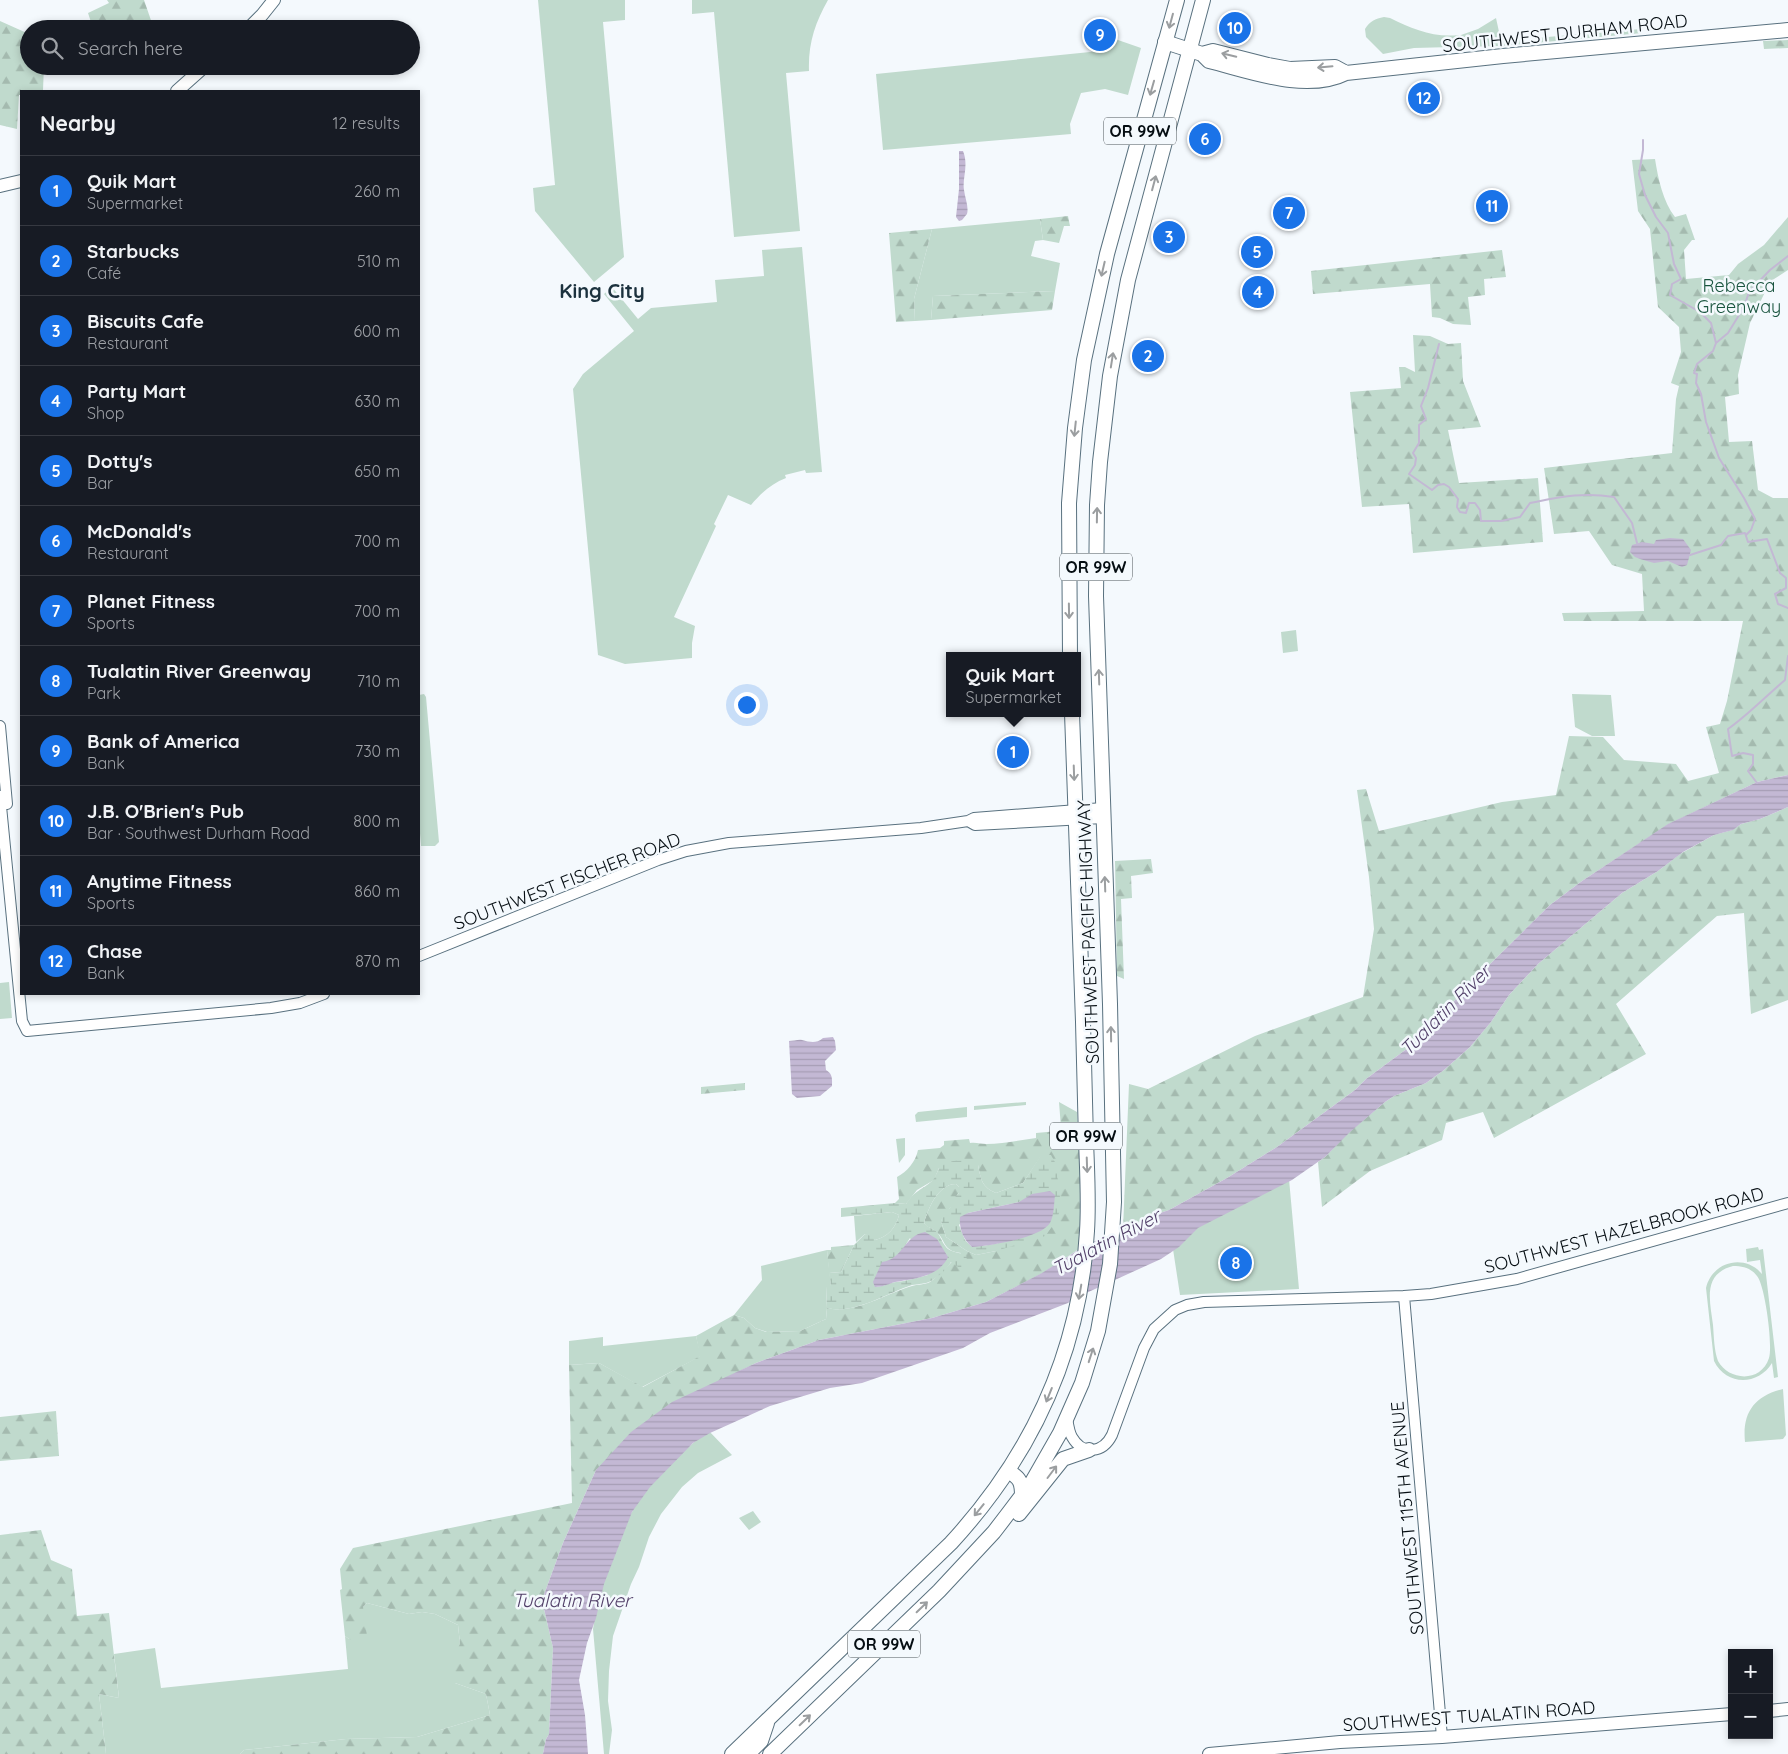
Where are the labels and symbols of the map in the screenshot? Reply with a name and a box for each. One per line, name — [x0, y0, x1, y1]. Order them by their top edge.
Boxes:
pin: 10 — [1219, 9, 1251, 47]
street label: SOUTHWEST DURHAM ROAD — [1441, 9, 1689, 57]
one-way arrow — [1166, 12, 1175, 28]
pin: 9 — [1084, 16, 1116, 54]
one-way arrow — [1222, 50, 1238, 59]
one-way arrow — [1317, 63, 1333, 72]
pin: 12 — [1408, 79, 1440, 117]
one-way arrow — [1146, 80, 1156, 96]
road number: OR 99W — [1104, 118, 1176, 144]
pin: 6 — [1189, 120, 1221, 158]
one-way arrow — [1149, 176, 1159, 192]
pin: 11 — [1476, 187, 1508, 225]
pin: 7 — [1273, 194, 1305, 232]
pin: 3 — [1153, 218, 1185, 256]
pin: 5 — [1241, 233, 1273, 271]
one-way arrow — [1098, 260, 1107, 276]
pin: 4 — [1242, 273, 1274, 311]
park label: Rebecca Greenway — [1697, 274, 1781, 318]
district label: King City — [559, 278, 645, 303]
pin: 2 — [1132, 337, 1164, 375]
one-way arrow — [1108, 353, 1118, 369]
one-way arrow — [1070, 420, 1080, 436]
one-way arrow — [1092, 507, 1101, 523]
road number: OR 99W — [1060, 554, 1132, 580]
one-way arrow — [1065, 603, 1074, 619]
one-way arrow — [1094, 670, 1103, 686]
your location — [734, 692, 760, 718]
pin: 1 — [997, 733, 1029, 771]
one-way arrow — [1069, 765, 1079, 781]
street label: SOUTHWEST PACIFIC HIGHWAY — [1072, 800, 1104, 1064]
street label: SOUTHWEST FISCHER ROAD — [450, 827, 684, 935]
one-way arrow — [1100, 876, 1110, 892]
water label: Tualatin River — [1394, 958, 1497, 1061]
one-way arrow — [1106, 1026, 1116, 1042]
road number: OR 99W — [1050, 1122, 1122, 1150]
one-way arrow — [1082, 1156, 1092, 1173]
street label: SOUTHWEST HAZELBROOK ROAD — [1482, 1182, 1766, 1278]
water label: Tualatin River — [1048, 1202, 1166, 1281]
pin: 8 — [1220, 1244, 1252, 1282]
one-way arrow — [1074, 1284, 1084, 1300]
one-way arrow — [1087, 1347, 1096, 1363]
one-way arrow — [1044, 1387, 1053, 1402]
street label: SOUTHWEST 115TH AVENUE — [1385, 1400, 1429, 1636]
one-way arrow — [1046, 1466, 1057, 1479]
one-way arrow — [974, 1503, 985, 1516]
water label: Tualatin River — [513, 1588, 634, 1612]
one-way arrow — [916, 1601, 928, 1613]
road number: OR 99W — [848, 1630, 920, 1658]
street label: SOUTHWEST TUALATIN ROAD — [1342, 1696, 1596, 1736]
one-way arrow — [799, 1714, 811, 1726]

